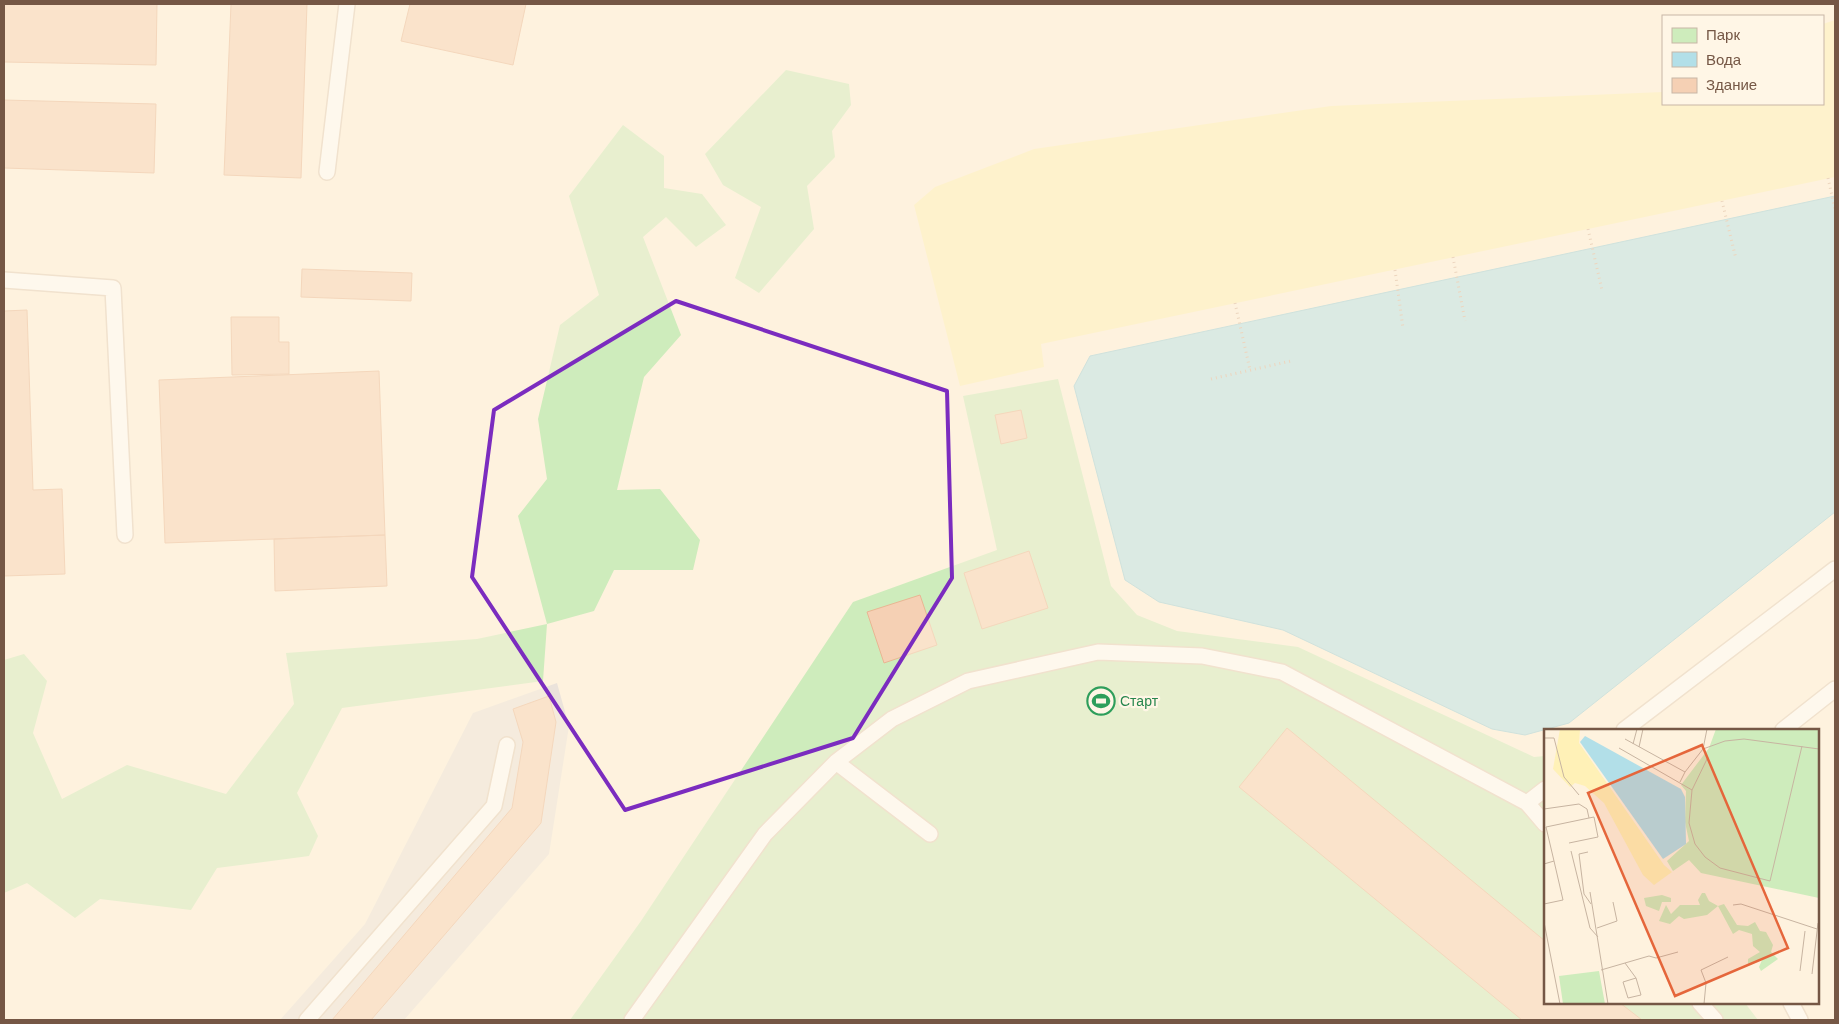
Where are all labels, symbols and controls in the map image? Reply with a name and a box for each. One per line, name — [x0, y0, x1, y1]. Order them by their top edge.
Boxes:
legend — [1662, 15, 1824, 105]
text: Парк — [1706, 25, 1740, 43]
text: Вода — [1706, 50, 1742, 68]
text: Здание — [1706, 75, 1757, 93]
sports icon: Старт — [1086, 686, 1116, 716]
place label: Старт — [1120, 692, 1159, 709]
inset map — [1544, 729, 1819, 1004]

